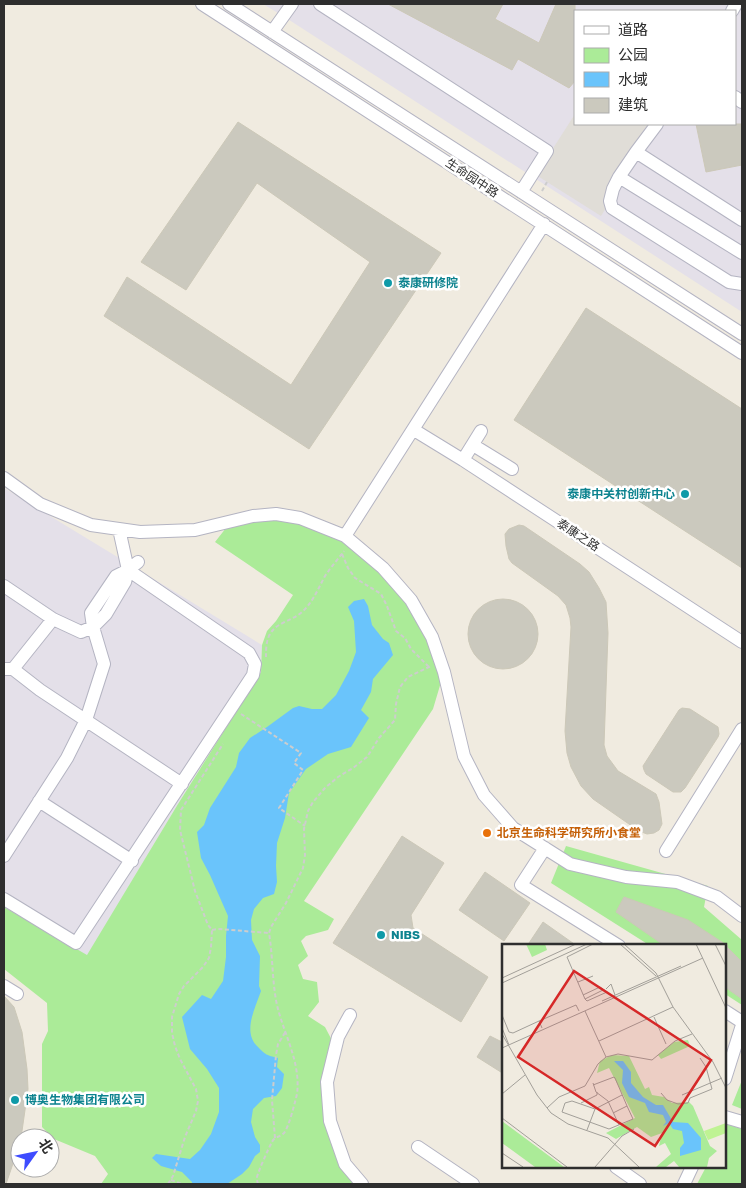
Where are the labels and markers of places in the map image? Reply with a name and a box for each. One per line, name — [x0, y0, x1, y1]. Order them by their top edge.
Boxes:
place label: 泰康研修院 — [398, 276, 458, 290]
marker: 泰康研修院 — [382, 277, 394, 289]
place label: 泰康中关村创新中心 — [567, 487, 675, 501]
marker: 泰康中关村创新中心 — [679, 488, 691, 500]
place label: 北京生命科学研究所小食堂 — [497, 826, 641, 840]
marker: 北京生命科学研究所小食堂 — [481, 827, 493, 839]
place label: NIBS — [391, 928, 420, 942]
marker: NIBS — [375, 929, 387, 941]
place label: 博奥生物集团有限公司 — [25, 1093, 145, 1107]
marker: 博奥生物集团有限公司 — [9, 1094, 21, 1106]

